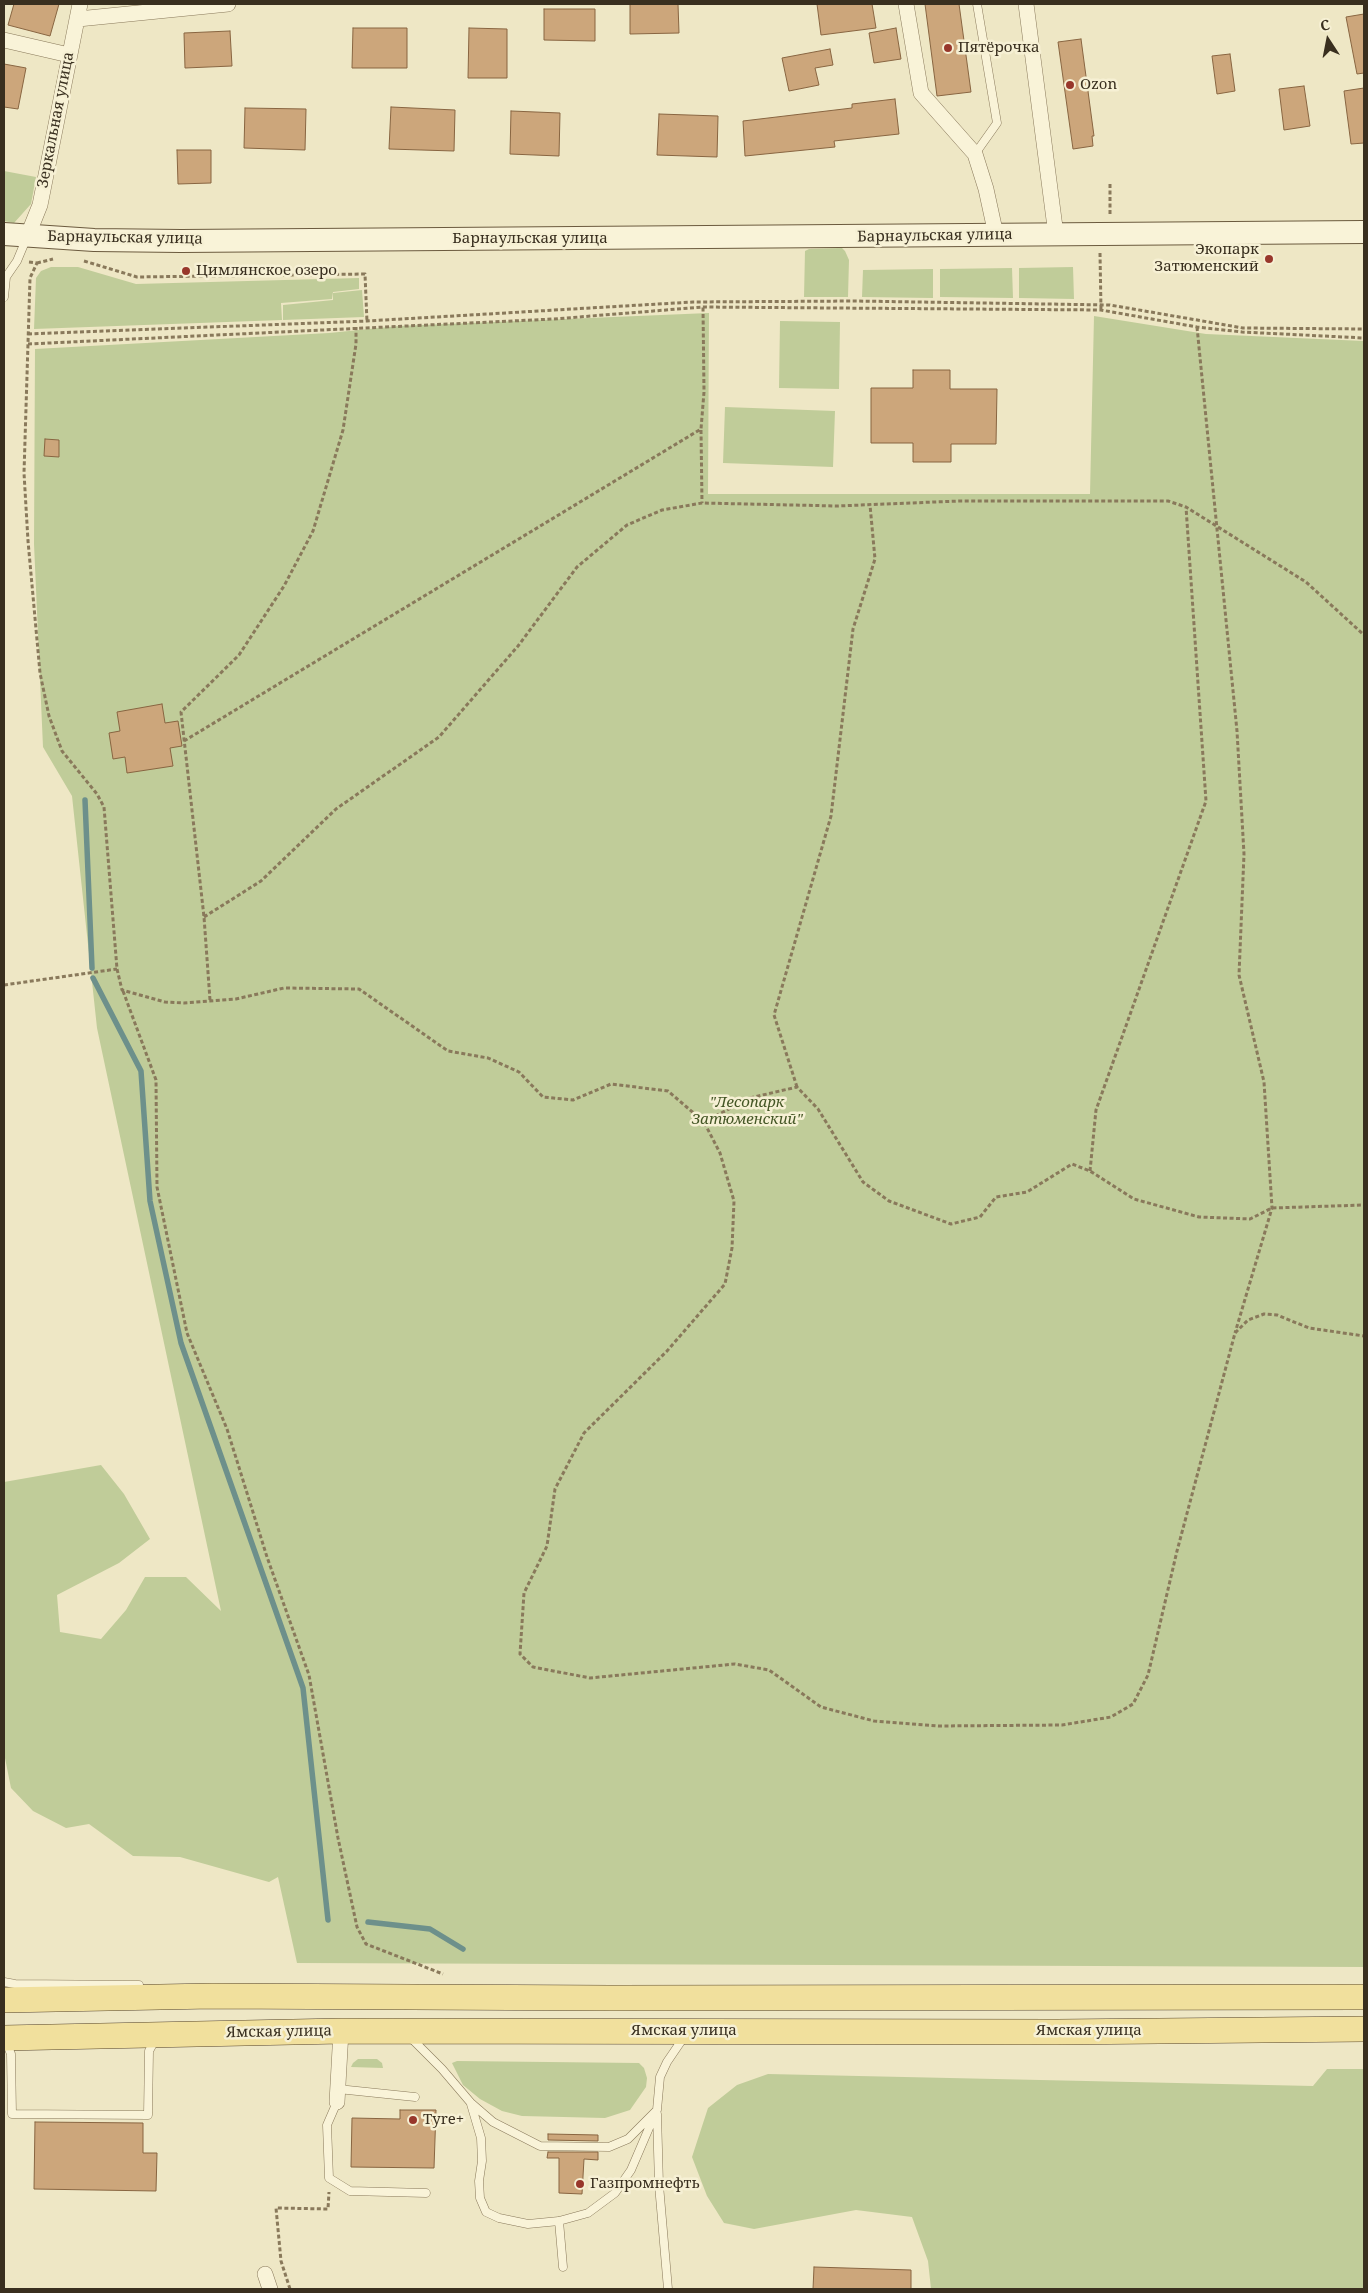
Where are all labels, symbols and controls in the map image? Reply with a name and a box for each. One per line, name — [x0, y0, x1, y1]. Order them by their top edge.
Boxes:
north arrow — [1303, 15, 1353, 65]
text: С — [1319, 15, 1331, 35]
place label: Пятёрочка — [958, 39, 1039, 57]
marker: Пятёрочка — [942, 42, 954, 54]
street label: Зеркальная улица — [34, 50, 78, 190]
place label: Ozon — [1080, 76, 1117, 94]
marker: Ozon — [1064, 79, 1076, 91]
street label: Барнаульская улица — [857, 226, 1013, 246]
street label: Барнаульская улица — [47, 228, 203, 248]
street label: Барнаульская улица — [452, 230, 608, 248]
place label: Экопарк Затюменский — [1154, 241, 1259, 276]
marker: Экопарк Затюменский — [1263, 253, 1275, 265]
place label: Цимлянское озеро — [196, 262, 337, 280]
marker: Цимлянское озеро — [180, 265, 192, 277]
park label: "Лесопарк Затюменский" — [691, 1094, 803, 1129]
street label: Ямская улица — [226, 2022, 332, 2042]
street label: Ямская улица — [631, 2022, 737, 2040]
street label: Ямская улица — [1036, 2022, 1142, 2040]
place label: Tyre+ — [423, 2111, 464, 2129]
marker: Tyre+ — [407, 2114, 419, 2126]
place label: Газпромнефть — [590, 2175, 700, 2193]
marker: Газпромнефть — [574, 2178, 586, 2190]

